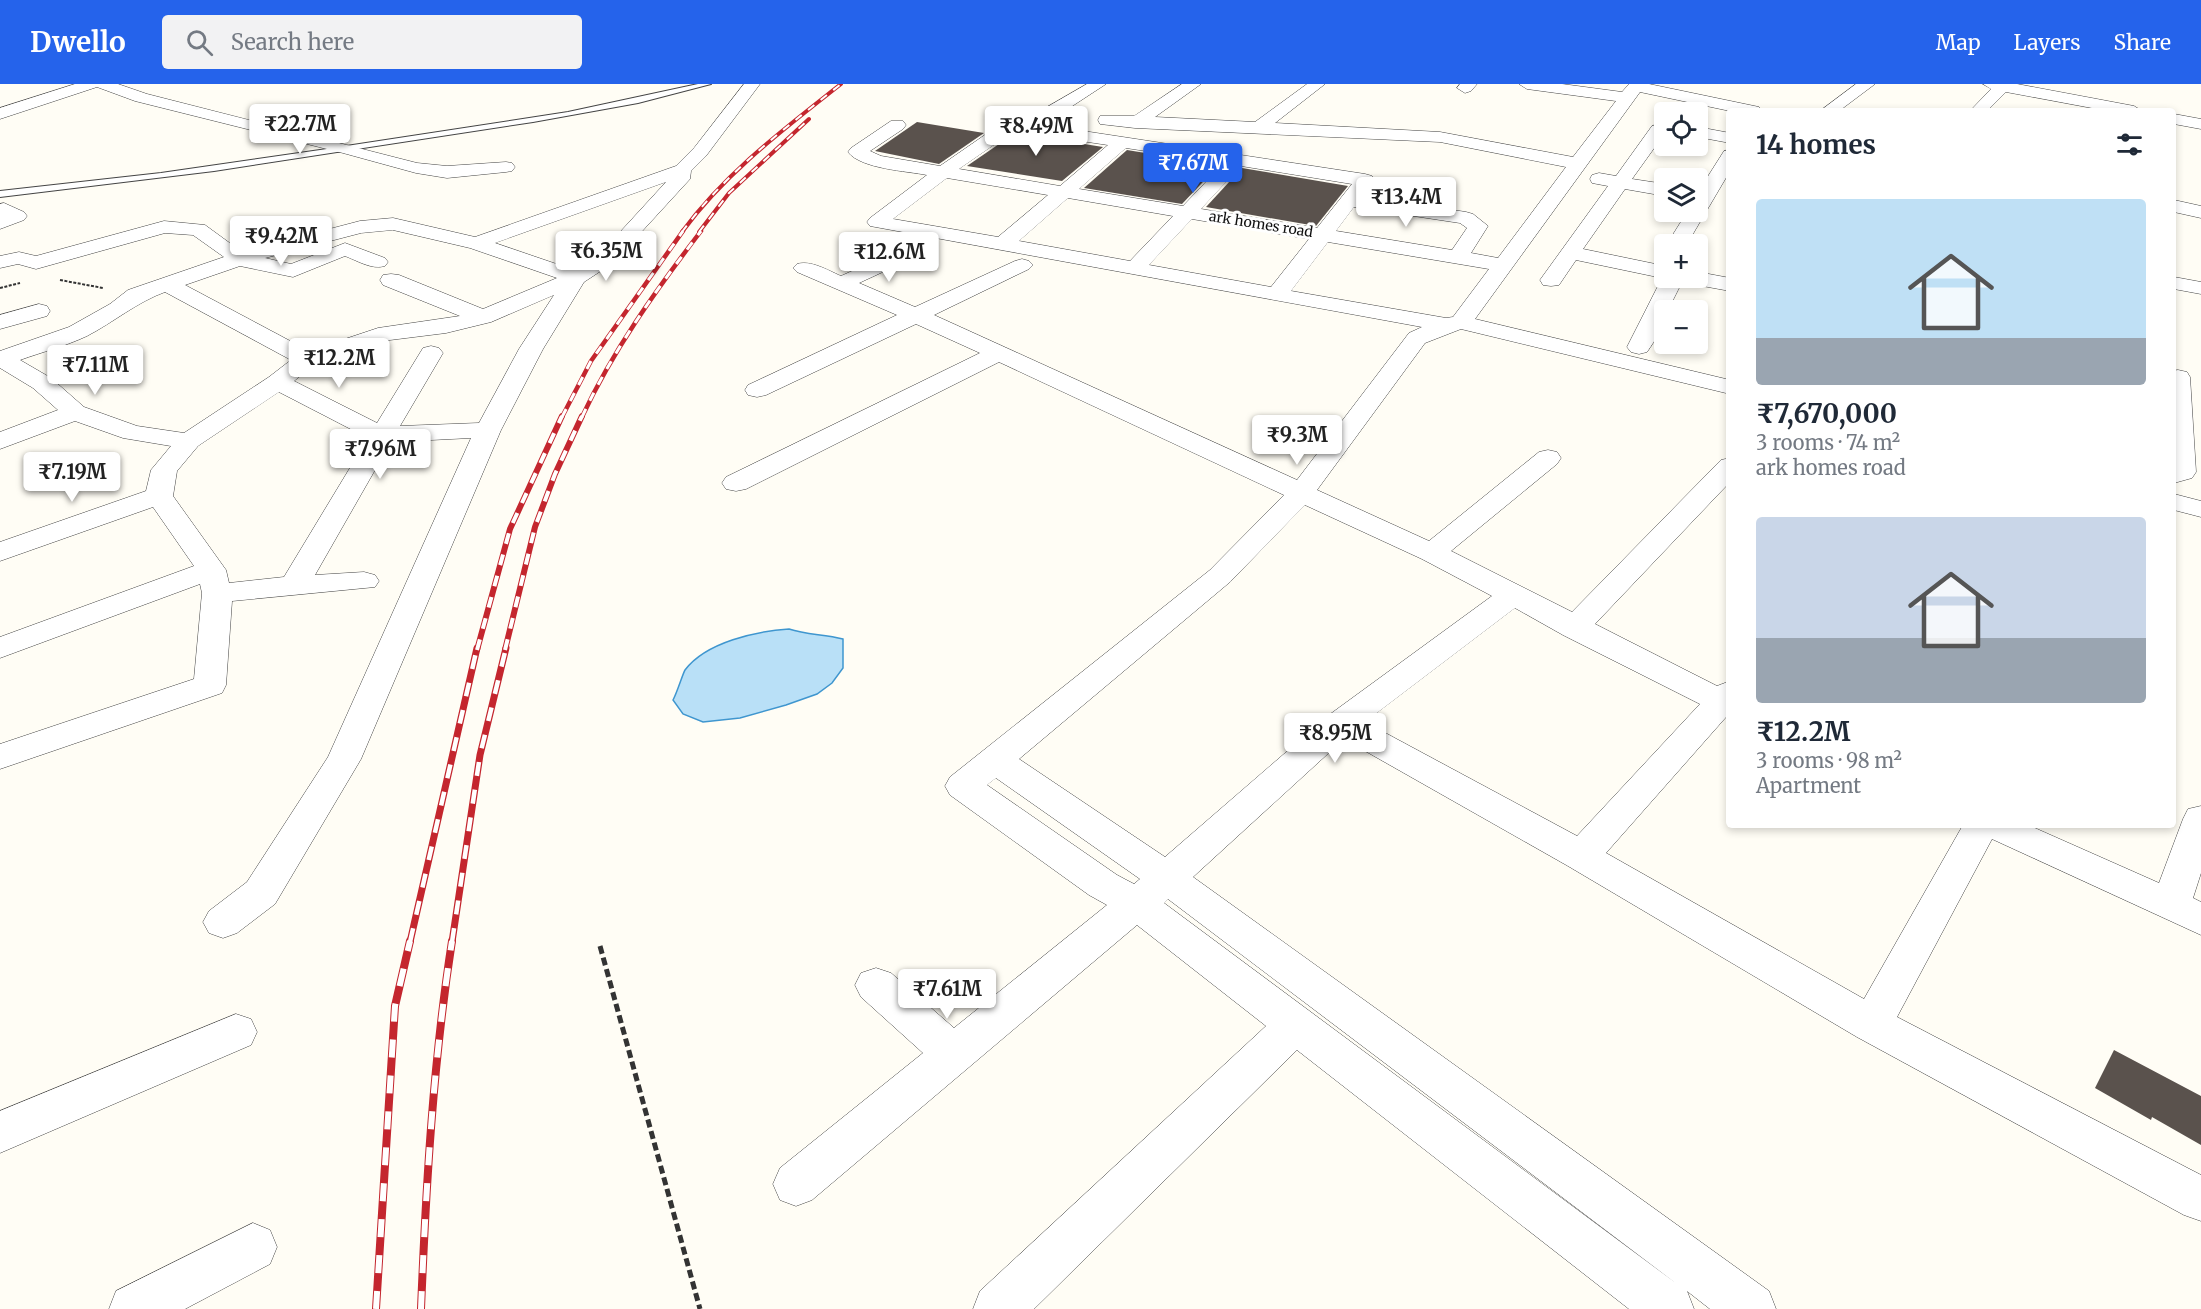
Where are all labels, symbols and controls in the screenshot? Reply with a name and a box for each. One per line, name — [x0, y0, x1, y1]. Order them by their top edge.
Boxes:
search box — [162, 15, 582, 69]
text: Dwello — [30, 24, 126, 60]
icon: search — [183, 26, 216, 59]
text: Search here — [231, 28, 354, 56]
text: Map — [1936, 29, 1981, 56]
text: Layers — [2014, 29, 2081, 56]
text: Share — [2114, 29, 2171, 56]
map controls — [1654, 102, 1708, 354]
button: locate — [1654, 102, 1708, 156]
pin: ₹22.7M — [251, 104, 349, 155]
pin: ₹8.49M — [987, 106, 1085, 157]
text: ₹22.7M — [263, 111, 337, 136]
text: ₹8.49M — [999, 113, 1073, 138]
text: 14 homes — [1756, 128, 1876, 161]
icon: filters — [2113, 128, 2146, 161]
pin: ₹7.67M — [1144, 143, 1242, 194]
text: ₹7.67M — [1157, 150, 1229, 175]
button: layers — [1654, 168, 1708, 222]
pin: ₹13.4M — [1357, 177, 1455, 228]
text: ₹13.4M — [1370, 184, 1442, 209]
street label: ark homes road — [1208, 207, 1315, 241]
pin: ₹9.42M — [232, 216, 330, 267]
text: ₹9.42M — [244, 223, 318, 248]
pin: ₹6.35M — [557, 231, 655, 282]
pin: ₹12.6M — [840, 232, 938, 283]
button: + — [1654, 234, 1708, 288]
text: ₹6.35M — [569, 238, 643, 263]
icon: home — [1897, 238, 2005, 346]
text: ₹12.6M — [853, 239, 925, 264]
button: − — [1654, 300, 1708, 354]
pin: ₹12.2M — [290, 338, 388, 389]
pin: ₹7.11M — [46, 345, 144, 396]
text: ₹12.2M — [303, 345, 375, 370]
text: ₹7.11M — [61, 352, 129, 377]
text: ₹7,670,000 — [1756, 397, 1897, 430]
pin: ₹9.3M — [1255, 415, 1339, 466]
text: ₹9.3M — [1266, 422, 1328, 447]
pin: ₹7.96M — [331, 429, 429, 480]
text: 3 rooms · 74 m² — [1756, 430, 1900, 455]
text: ₹7.96M — [344, 436, 416, 461]
pin: ₹7.19M — [23, 452, 121, 503]
text: ark homes road — [1756, 455, 1906, 480]
text: ₹7.19M — [37, 459, 107, 484]
icon: home — [1897, 556, 2005, 664]
pin: ₹8.95M — [1286, 713, 1384, 764]
text: ₹12.2M — [1756, 715, 1851, 748]
text: ₹8.95M — [1298, 720, 1372, 745]
text: 3 rooms · 98 m² — [1756, 748, 1902, 773]
text: Apartment — [1756, 773, 1861, 798]
pin: ₹7.61M — [898, 969, 996, 1020]
text: ₹7.61M — [912, 976, 982, 1001]

